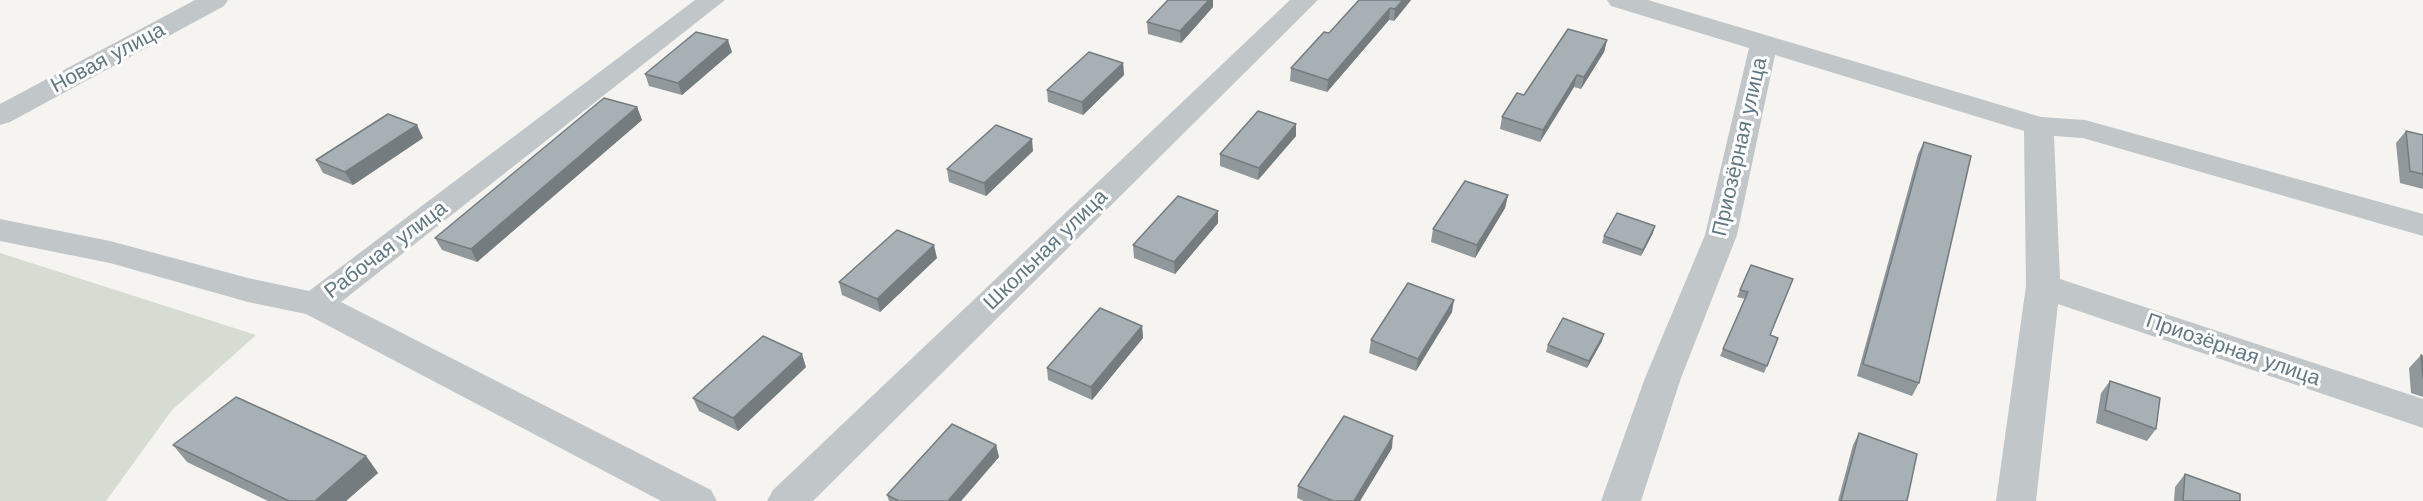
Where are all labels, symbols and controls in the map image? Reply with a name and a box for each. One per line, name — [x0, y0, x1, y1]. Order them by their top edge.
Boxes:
street label: Новая улица — [47, 17, 169, 99]
street label: Приозёрная улица — [1707, 55, 1773, 239]
street label: Школьная улица — [979, 184, 1113, 316]
street label: Рабочая улица — [320, 196, 452, 304]
street label: Приозёрная улица — [2143, 308, 2323, 392]

